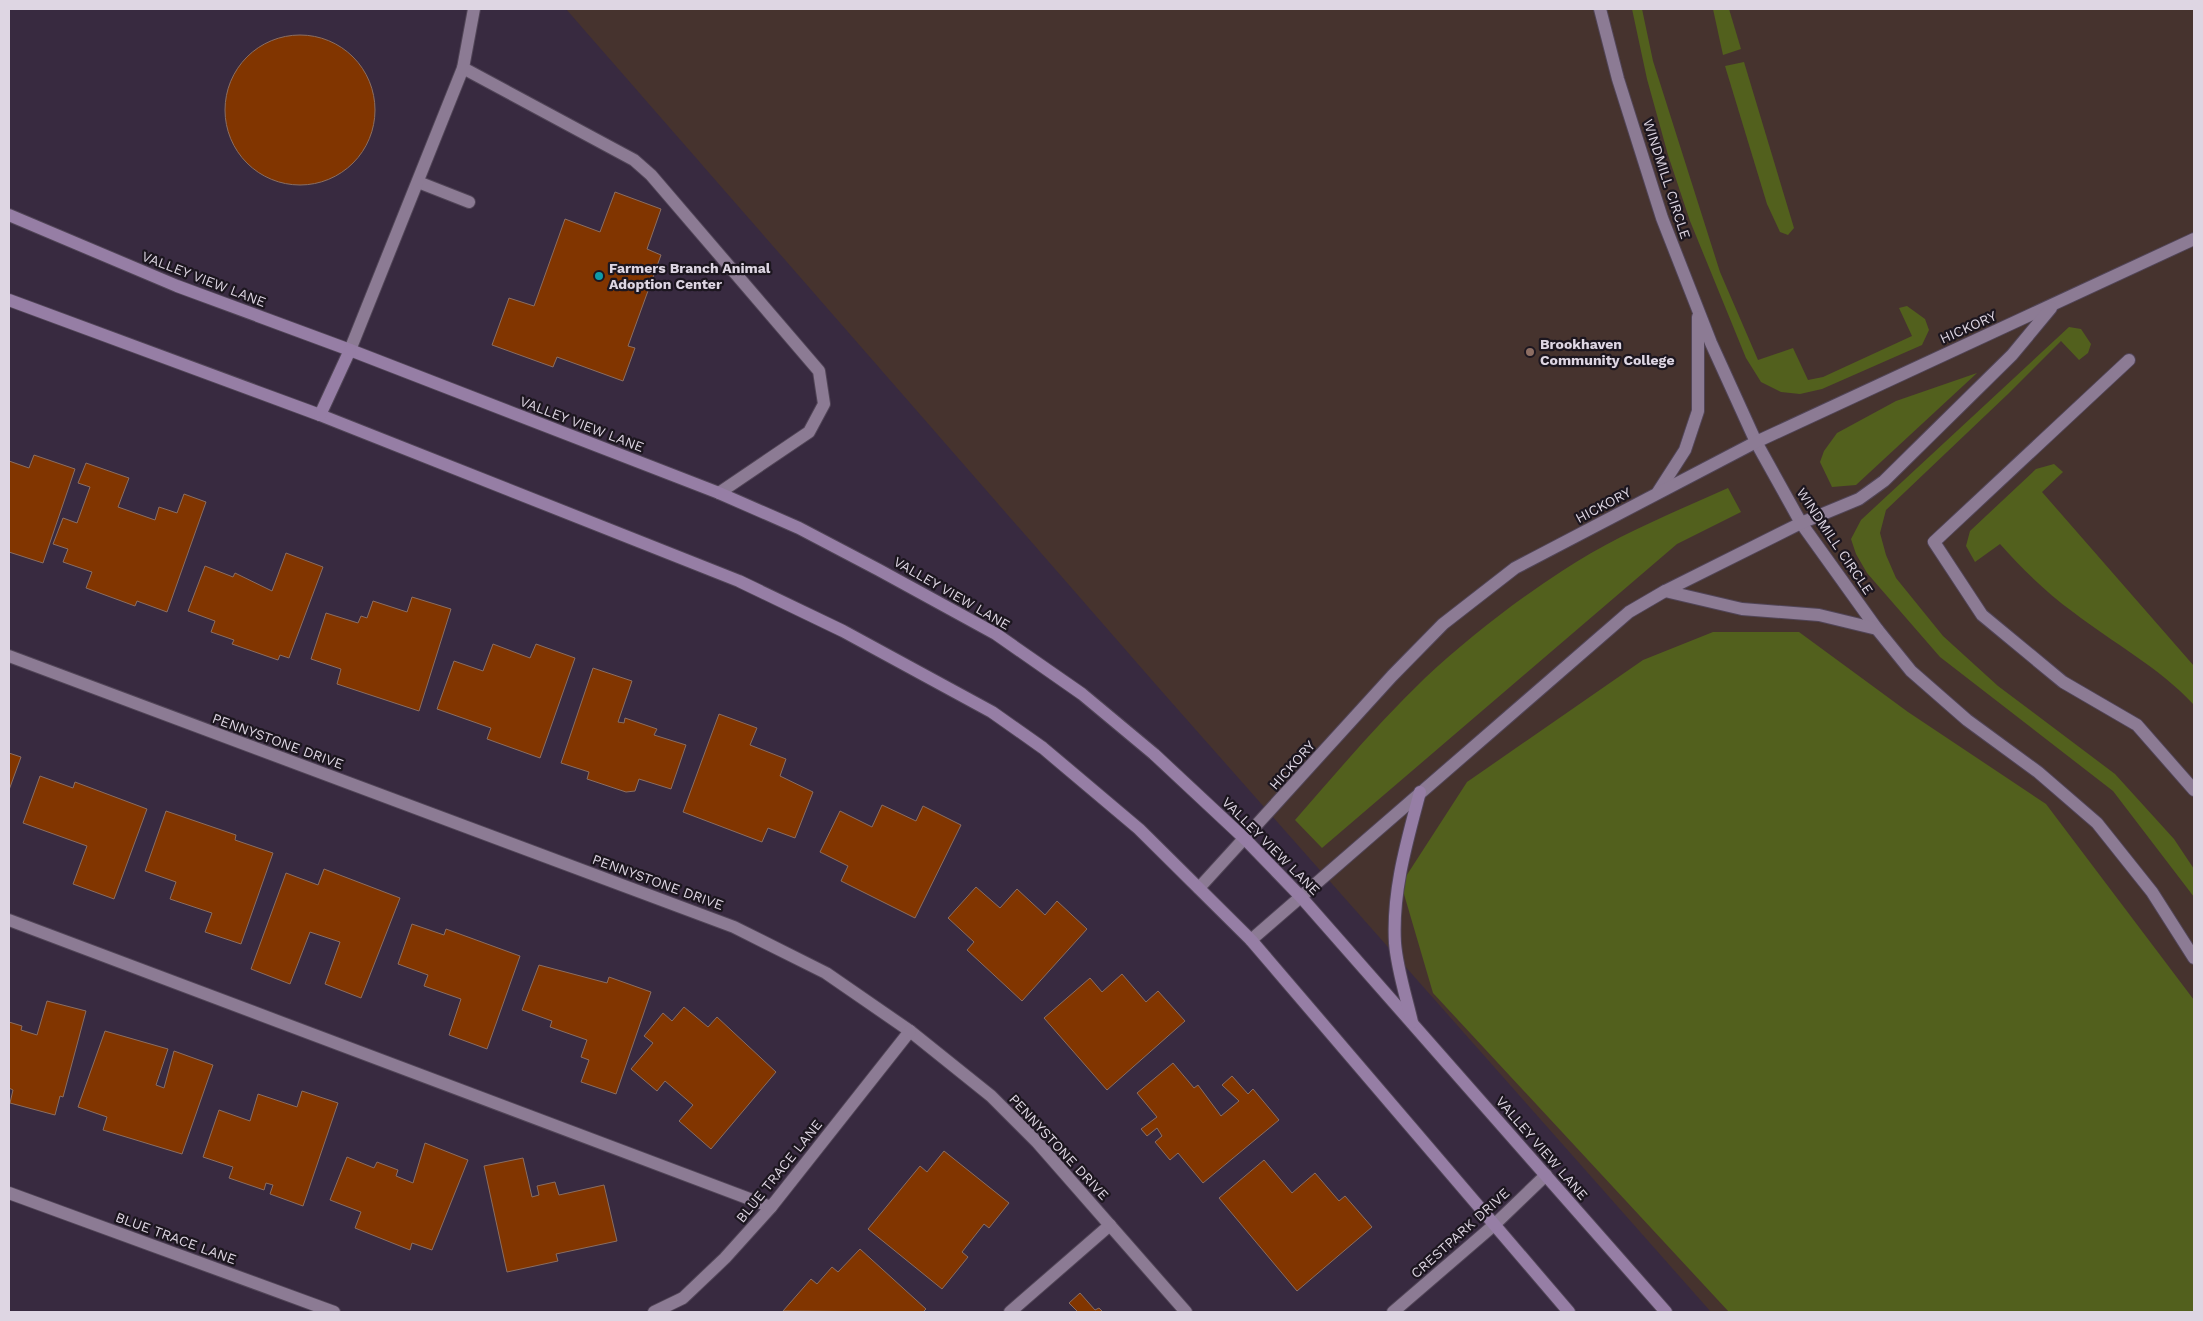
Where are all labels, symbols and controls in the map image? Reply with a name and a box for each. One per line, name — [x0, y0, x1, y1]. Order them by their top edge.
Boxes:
street label: WINDMILL CIRCLE — [1640, 117, 1694, 241]
street label: VALLEY VIEW LANE — [140, 248, 268, 310]
place label: Farmers Branch Animal Adoption Center — [609, 260, 771, 292]
marker: Farmers Branch Animal Adoption Center — [593, 270, 605, 282]
street label: HICKORY — [1937, 307, 1999, 347]
place label: Brookhaven Community College — [1540, 336, 1675, 368]
marker: Brookhaven Community College — [1524, 346, 1536, 358]
street label: VALLEY VIEW LANE — [518, 393, 646, 455]
street label: HICKORY — [1573, 484, 1633, 526]
street label: WINDMILL CIRCLE — [1793, 485, 1877, 597]
street label: VALLEY VIEW LANE — [891, 553, 1013, 633]
street label: PENNYSTONE DRIVE — [210, 710, 346, 772]
street label: HICKORY — [1266, 737, 1318, 793]
street label: VALLEY VIEW LANE — [1219, 794, 1323, 898]
street label: PENNYSTONE DRIVE — [590, 851, 726, 913]
street label: PENNYSTONE DRIVE — [1006, 1091, 1112, 1203]
street label: VALLEY VIEW LANE — [1493, 1093, 1591, 1203]
street label: BLUE TRACE LANE — [733, 1116, 825, 1226]
street label: CRESTPARK DRIVE — [1408, 1185, 1512, 1281]
street label: BLUE TRACE LANE — [113, 1209, 239, 1267]

